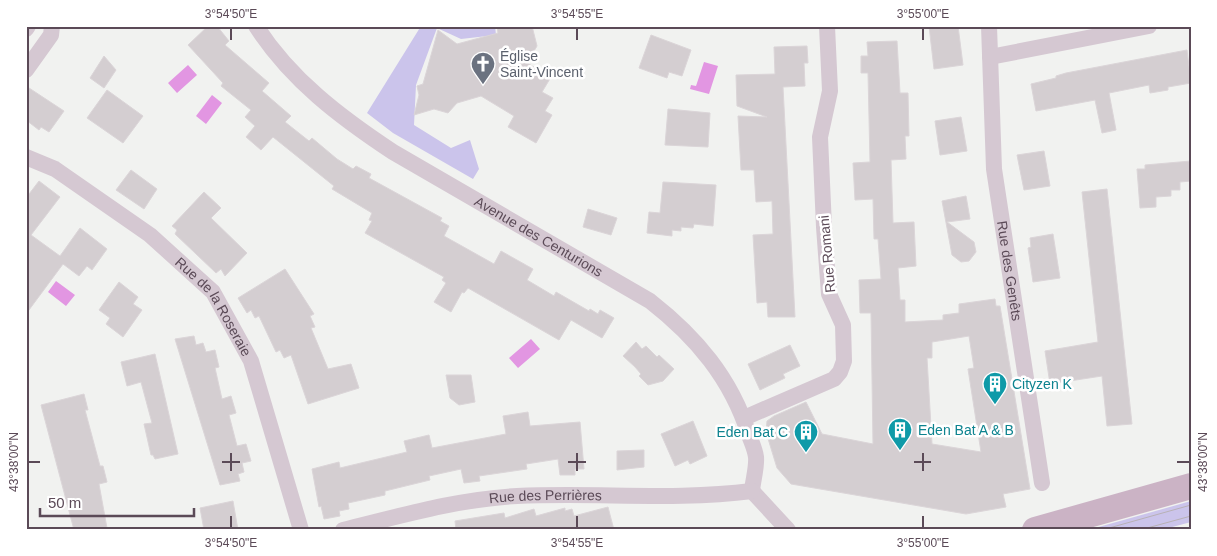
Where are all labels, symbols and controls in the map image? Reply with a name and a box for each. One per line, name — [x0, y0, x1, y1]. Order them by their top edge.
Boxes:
text: 3°54'50"E — [205, 7, 257, 21]
text: 3°54'55"E — [551, 7, 603, 21]
text: 3°55'00"E — [897, 7, 949, 21]
place label: Église Saint-Vincent — [500, 48, 583, 80]
church icon: Église Saint-Vincent — [470, 51, 496, 85]
street label: Avenue des Centurions — [472, 193, 606, 280]
street label: Rue Romani — [816, 215, 838, 293]
street label: Rue des Genêts — [994, 219, 1025, 322]
street label: Rue de la Roseraie — [172, 254, 255, 359]
building icon: Cityzen K — [982, 371, 1008, 405]
place label: Cityzen K — [1012, 376, 1073, 392]
building icon: Eden Bat A & B — [887, 417, 913, 451]
building icon: Eden Bat C — [793, 419, 819, 453]
place label: Eden Bat A & B — [918, 422, 1014, 438]
place label: Eden Bat C — [716, 424, 788, 440]
text: 43°38'00"N — [7, 432, 21, 492]
text: 43°38'00"N — [1196, 432, 1210, 492]
scale bar — [40, 486, 194, 518]
street label: Rue des Perrières — [488, 487, 602, 506]
text: 50 m — [48, 494, 81, 511]
text: 3°54'50"E — [205, 536, 257, 550]
text: 3°54'55"E — [551, 536, 603, 550]
text: 3°55'00"E — [897, 536, 949, 550]

